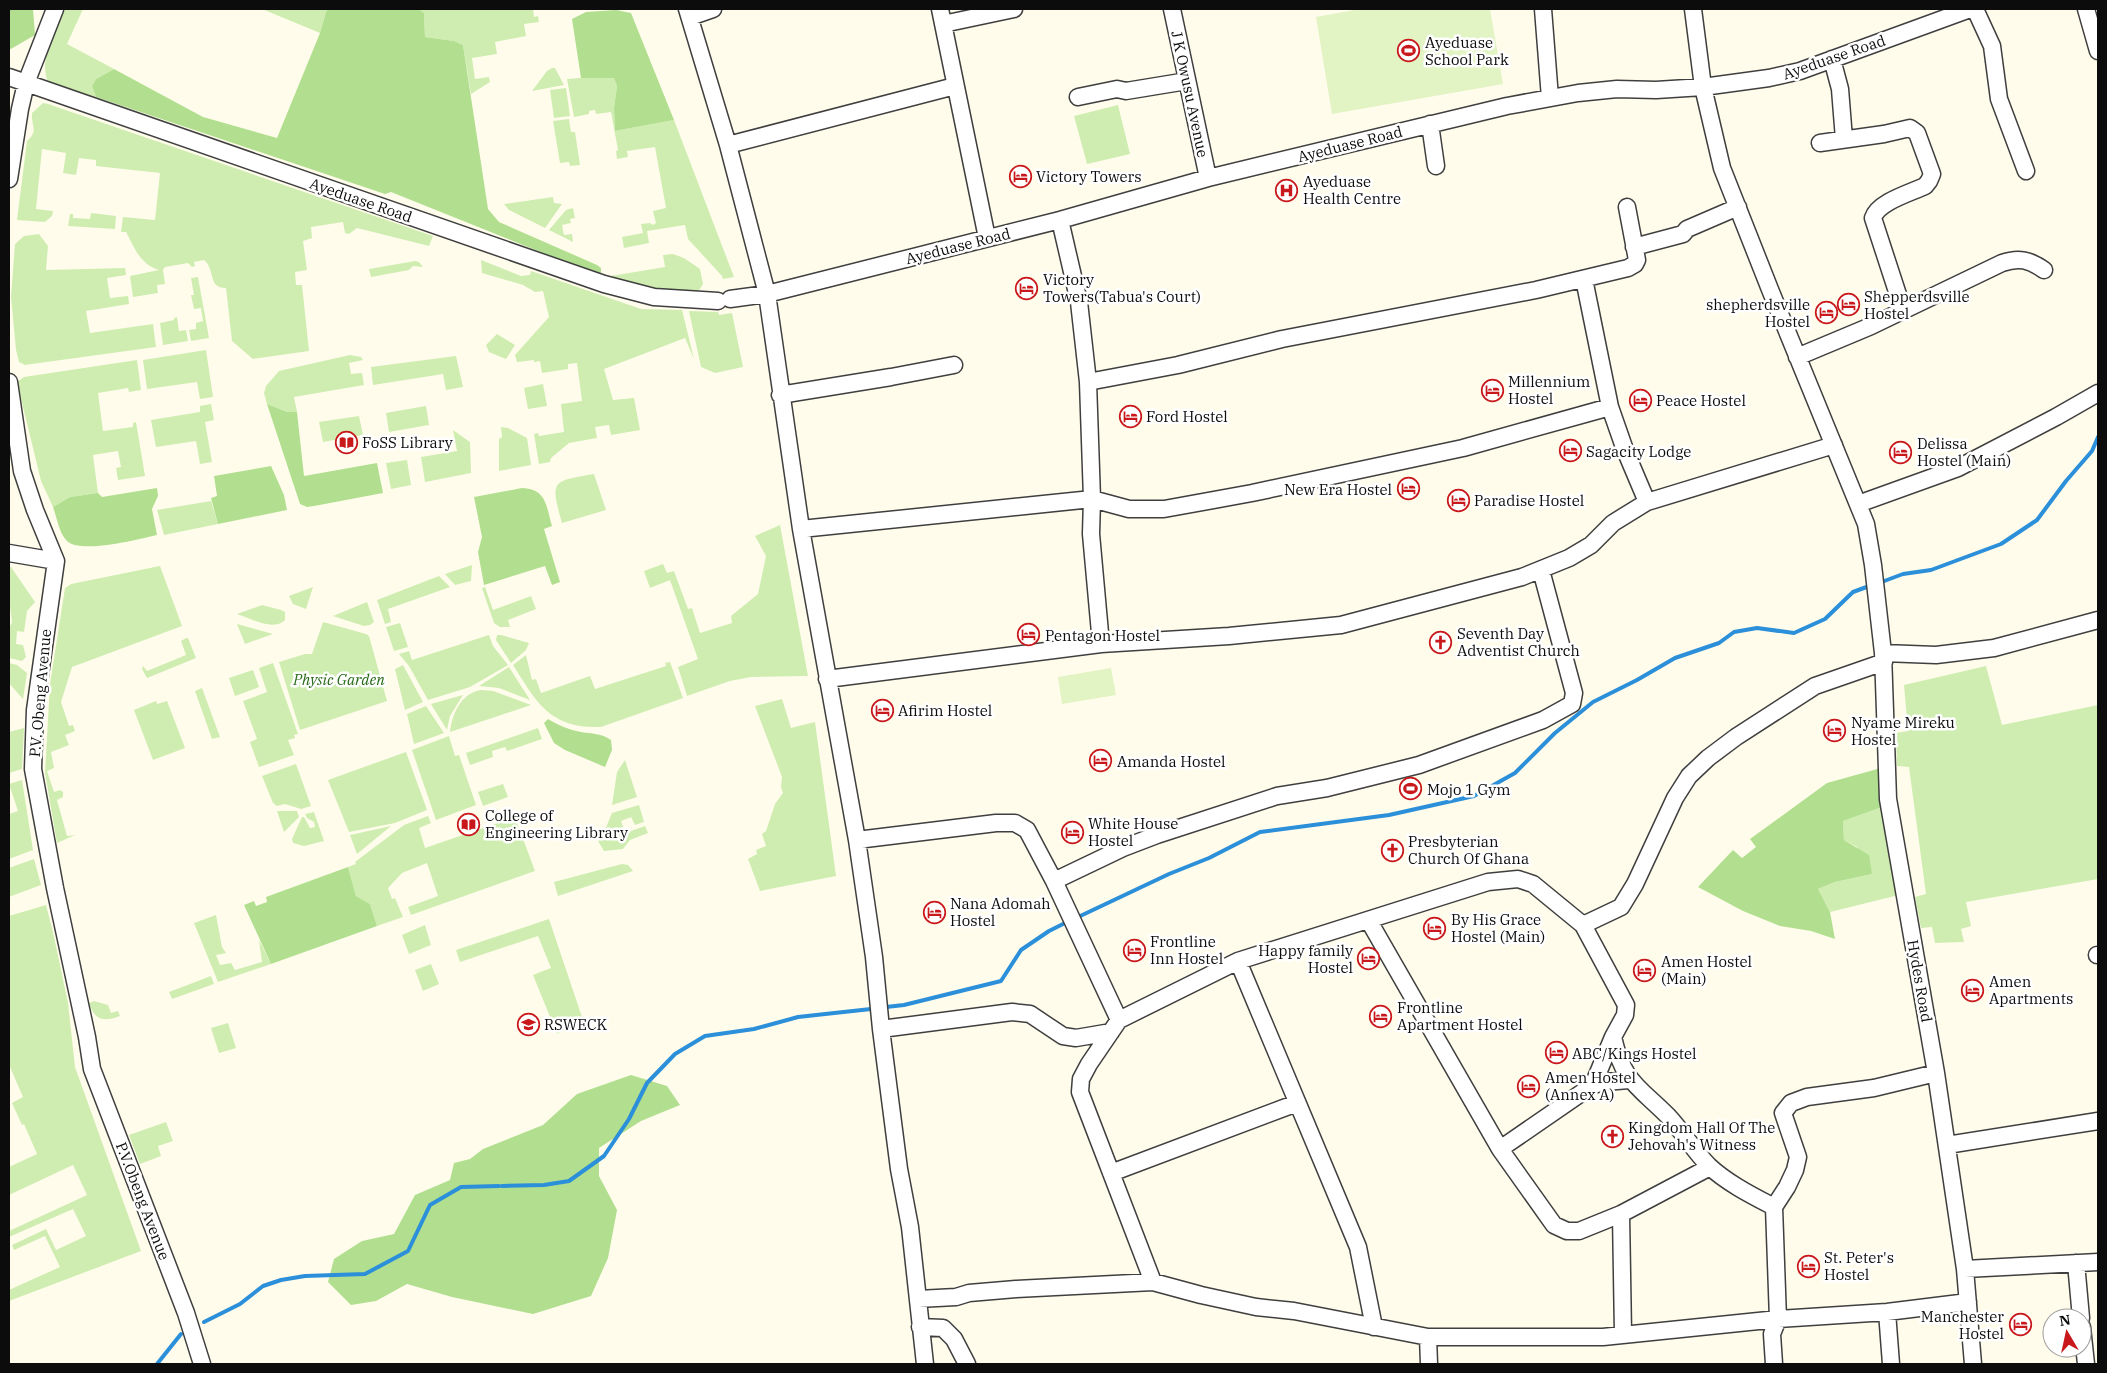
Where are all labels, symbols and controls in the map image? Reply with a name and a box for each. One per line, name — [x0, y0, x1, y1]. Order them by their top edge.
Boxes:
street label: J K Owusu Avenue — [1167, 29, 1213, 159]
street label: Ayeduase Road — [1780, 31, 1888, 83]
place label: Ayeduase School Park — [1425, 33, 1509, 69]
sports icon: Ayeduase School Park — [1397, 39, 1421, 63]
street label: Ayeduase Road — [1296, 122, 1404, 166]
hotel icon: Victory Towers — [1008, 164, 1032, 188]
place label: Victory Towers — [1036, 167, 1141, 186]
place label: Ayeduase Health Centre — [1303, 172, 1401, 208]
street label: Ayeduase Road — [307, 174, 415, 226]
hospital icon: Ayeduase Health Centre — [1275, 178, 1299, 202]
street label: Ayeduase Road — [904, 224, 1012, 268]
place label: Victory Towers(Tabua's Court) — [1043, 270, 1201, 306]
hotel icon: Victory Towers(Tabua's Court) — [1015, 276, 1039, 300]
place label: Shepperdsville Hostel — [1864, 287, 1970, 323]
hotel icon: Shepperdsville Hostel — [1836, 293, 1860, 317]
place label: shepherdsville Hostel — [1706, 295, 1810, 331]
hotel icon: shepherdsville Hostel — [1814, 301, 1838, 325]
place label: Millennium Hostel — [1508, 372, 1590, 408]
hotel icon: Millennium Hostel — [1480, 378, 1504, 402]
hotel icon: Peace Hostel — [1628, 388, 1652, 412]
place label: Peace Hostel — [1656, 391, 1746, 410]
hotel icon: Ford Hostel — [1118, 404, 1142, 428]
place label: Ford Hostel — [1146, 407, 1228, 426]
library icon: FoSS Library — [334, 430, 358, 454]
place label: FoSS Library — [362, 433, 453, 452]
place label: Delissa Hostel (Main) — [1917, 434, 2011, 470]
hotel icon: Sagacity Lodge — [1558, 439, 1582, 463]
hotel icon: Delissa Hostel (Main) — [1889, 440, 1913, 464]
place label: Sagacity Lodge — [1586, 442, 1691, 461]
hotel icon: New Era Hostel — [1396, 477, 1420, 501]
place label: New Era Hostel — [1284, 480, 1392, 499]
hotel icon: Paradise Hostel — [1446, 488, 1470, 512]
place label: Paradise Hostel — [1474, 491, 1584, 510]
hotel icon: Pentagon Hostel — [1017, 623, 1041, 647]
place label: Seventh Day Adventist Church — [1457, 624, 1580, 660]
place label: Pentagon Hostel — [1045, 626, 1160, 645]
street label: P.V. Obeng Avenue — [25, 628, 55, 758]
church icon: Seventh Day Adventist Church — [1429, 630, 1453, 654]
park label: Physic Garden — [292, 670, 385, 689]
hotel icon: Afirim Hostel — [870, 698, 894, 722]
place label: Afirim Hostel — [898, 701, 992, 720]
place label: Nyame Mireku Hostel — [1851, 713, 1955, 749]
hotel icon: Nyame Mireku Hostel — [1823, 719, 1847, 743]
hotel icon: Amanda Hostel — [1089, 749, 1113, 773]
place label: Amanda Hostel — [1117, 752, 1225, 771]
sports icon: Mojo 1 Gym — [1399, 777, 1423, 801]
place label: Mojo 1 Gym — [1427, 780, 1511, 799]
place label: College of Engineering Library — [485, 806, 628, 842]
library icon: College of Engineering Library — [457, 812, 481, 836]
place label: White House Hostel — [1088, 814, 1178, 850]
hotel icon: White House Hostel — [1060, 820, 1084, 844]
place label: Presbyterian Church Of Ghana — [1408, 832, 1529, 868]
church icon: Presbyterian Church Of Ghana — [1380, 838, 1404, 862]
place label: Nana Adomah Hostel — [950, 894, 1051, 930]
hotel icon: Nana Adomah Hostel — [922, 900, 946, 924]
place label: By His Grace Hostel (Main) — [1451, 910, 1545, 946]
hotel icon: By His Grace Hostel (Main) — [1423, 916, 1447, 940]
place label: Frontline Inn Hostel — [1150, 932, 1223, 968]
hotel icon: Frontline Inn Hostel — [1122, 938, 1146, 962]
street label: Hydes Road — [1903, 938, 1937, 1024]
place label: Happy family Hostel — [1258, 941, 1353, 977]
hotel icon: Happy family Hostel — [1357, 947, 1381, 971]
place label: Amen Hostel (Main) — [1661, 952, 1752, 988]
hotel icon: Amen Hostel (Main) — [1633, 958, 1657, 982]
place label: Amen Apartments — [1989, 972, 2073, 1008]
hotel icon: Amen Apartments — [1961, 978, 1985, 1002]
place label: Frontline Apartment Hostel — [1397, 998, 1523, 1034]
hotel icon: Frontline Apartment Hostel — [1369, 1004, 1393, 1028]
school or university icon: RSWECK — [516, 1012, 540, 1036]
place label: RSWECK — [544, 1015, 608, 1034]
hotel icon: ABC/Kings Hostel — [1544, 1041, 1568, 1065]
place label: ABC/Kings Hostel — [1572, 1044, 1697, 1063]
place label: Amen Hostel (Annex A) — [1545, 1068, 1636, 1104]
hotel icon: Amen Hostel (Annex A) — [1517, 1074, 1541, 1098]
place label: Kingdom Hall Of The Jehovah's Witness — [1628, 1118, 1775, 1154]
church icon: Kingdom Hall Of The Jehovah's Witness — [1600, 1124, 1624, 1148]
street label: P.V.Obeng Avenue — [112, 1139, 174, 1263]
place label: St. Peter's Hostel — [1824, 1248, 1894, 1284]
hotel icon: St. Peter's Hostel — [1796, 1254, 1820, 1278]
place label: Manchester Hostel — [1921, 1307, 2004, 1343]
north arrow — [2042, 1308, 2092, 1358]
text: N — [2058, 1310, 2072, 1330]
hotel icon: Manchester Hostel — [2008, 1313, 2032, 1337]

